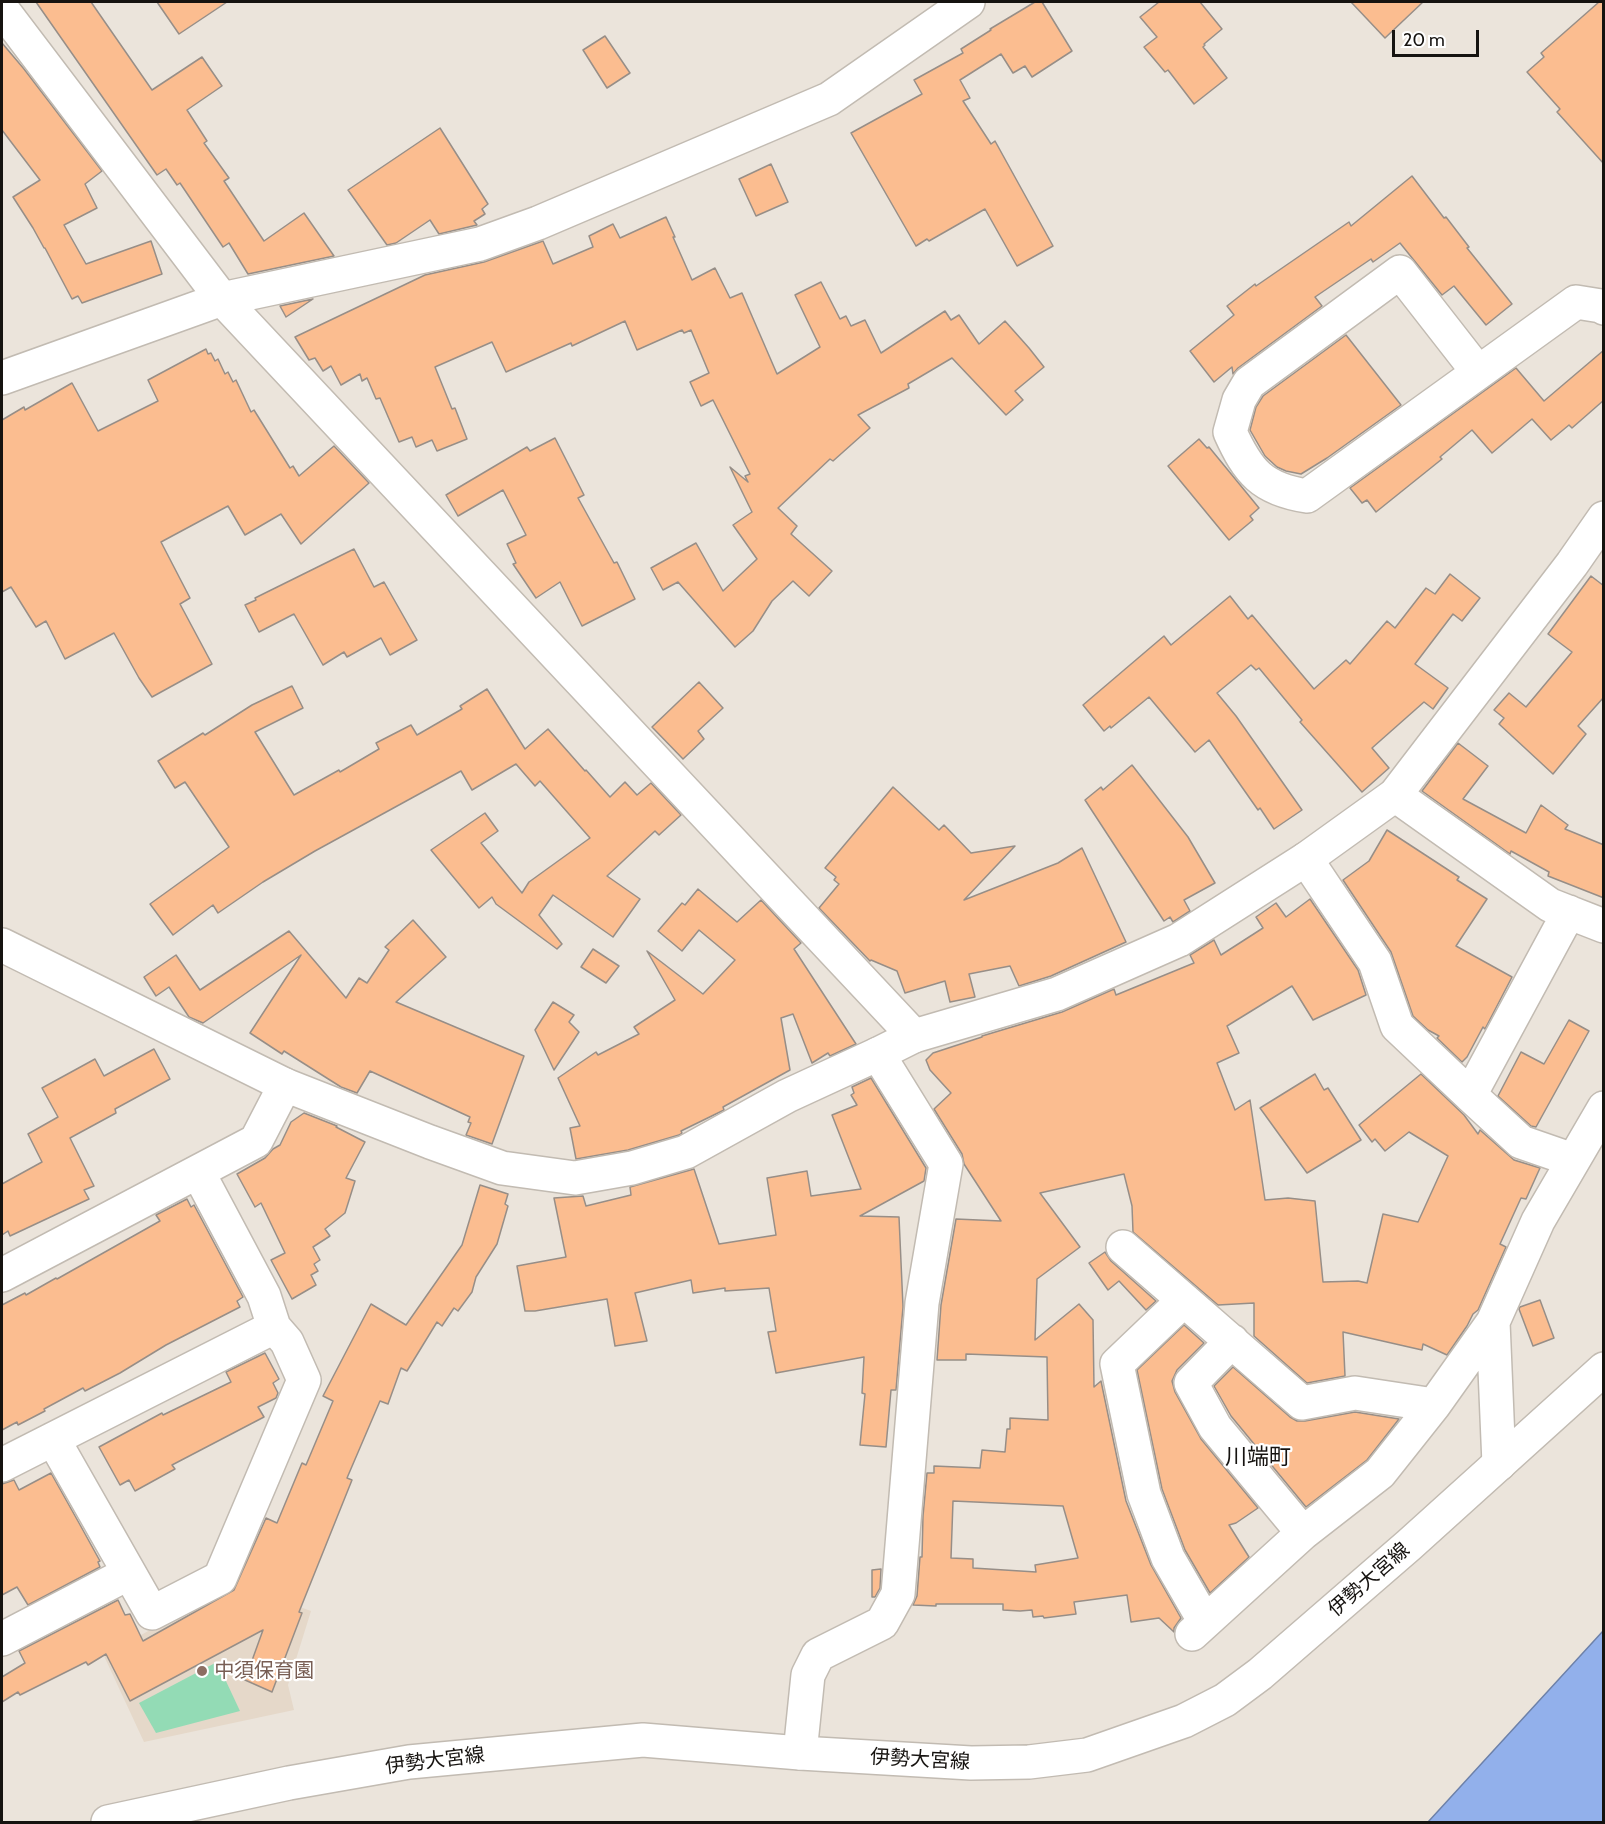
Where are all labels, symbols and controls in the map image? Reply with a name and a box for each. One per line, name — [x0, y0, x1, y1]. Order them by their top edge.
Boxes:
scale bar — [1395, 18, 1482, 56]
text: 20 m — [1403, 29, 1445, 51]
district label: 川端町 — [1225, 1445, 1291, 1471]
street label: 伊勢大宮線 — [1323, 1538, 1415, 1622]
place label: 中須保育園 — [214, 1659, 314, 1683]
marker: 中須保育園 — [195, 1664, 209, 1678]
street label: 伊勢大宮線 — [384, 1743, 486, 1779]
street label: 伊勢大宮線 — [869, 1745, 971, 1775]

